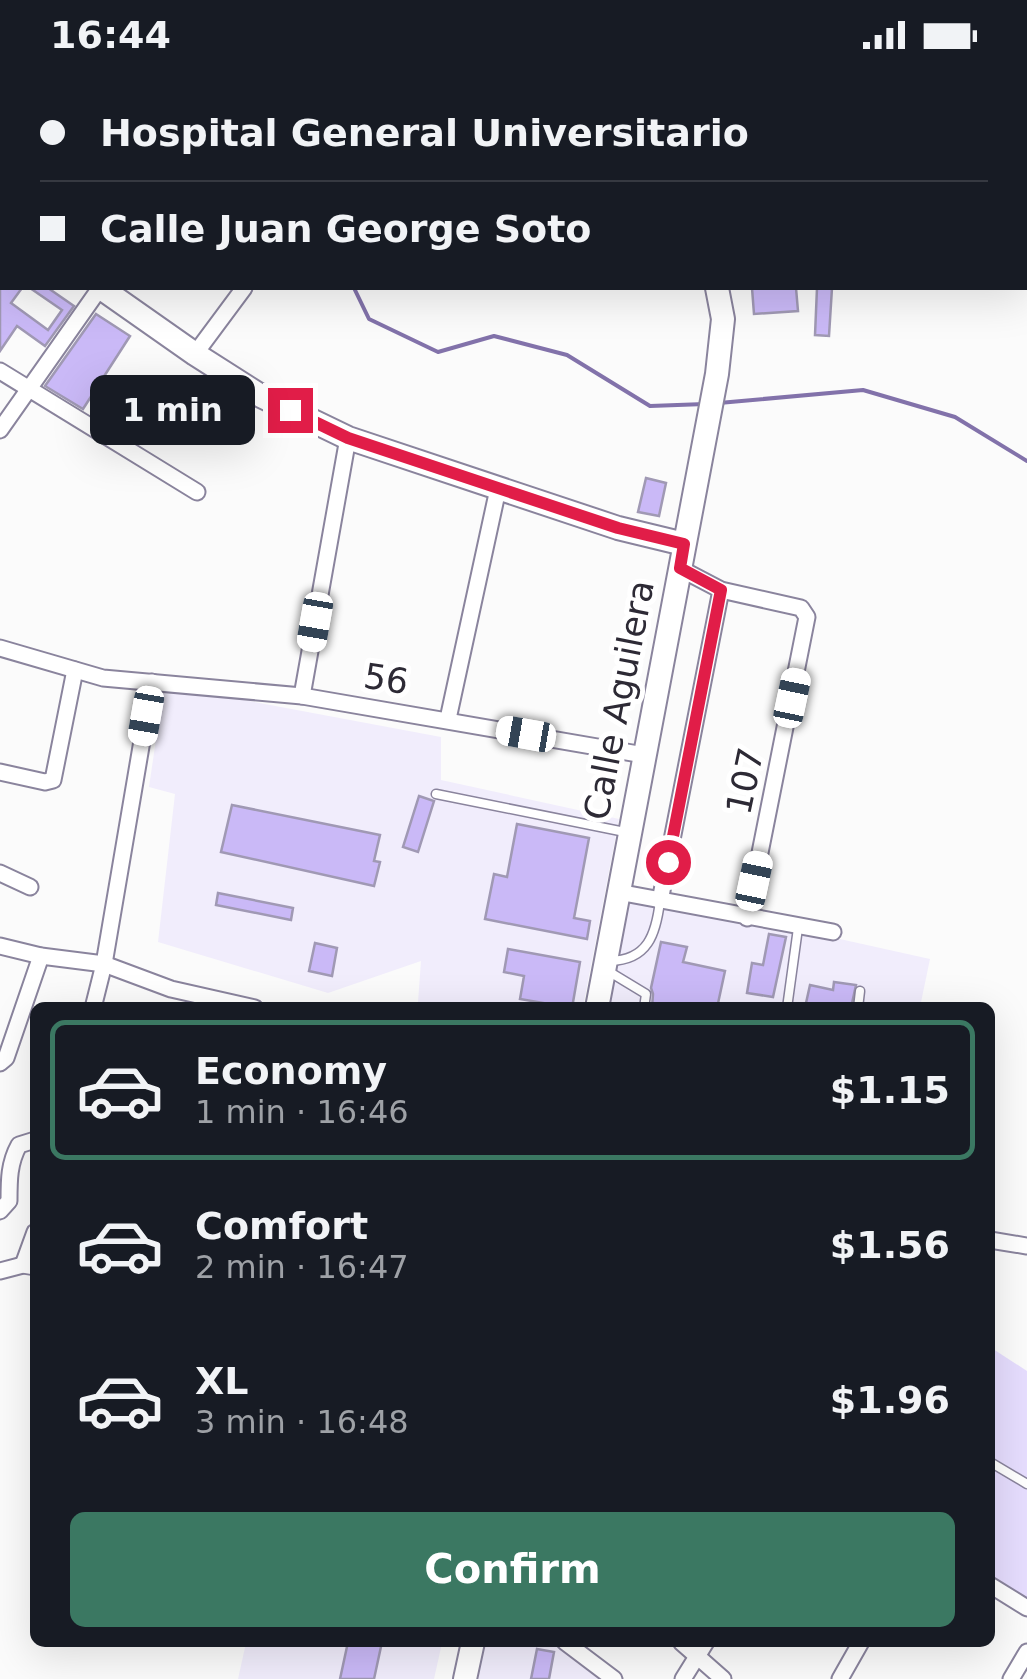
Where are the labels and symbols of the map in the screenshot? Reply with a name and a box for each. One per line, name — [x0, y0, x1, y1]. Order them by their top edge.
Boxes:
callout: 1 min — [90, 375, 255, 445]
route end — [268, 388, 313, 433]
street label: Calle Aguilera — [576, 577, 662, 823]
car — [295, 590, 335, 654]
street label: 56 — [361, 656, 411, 702]
car — [771, 666, 813, 730]
car — [126, 684, 166, 748]
car — [494, 714, 558, 754]
street label: 107 — [718, 744, 772, 818]
route start — [646, 840, 691, 885]
car — [733, 849, 775, 913]

